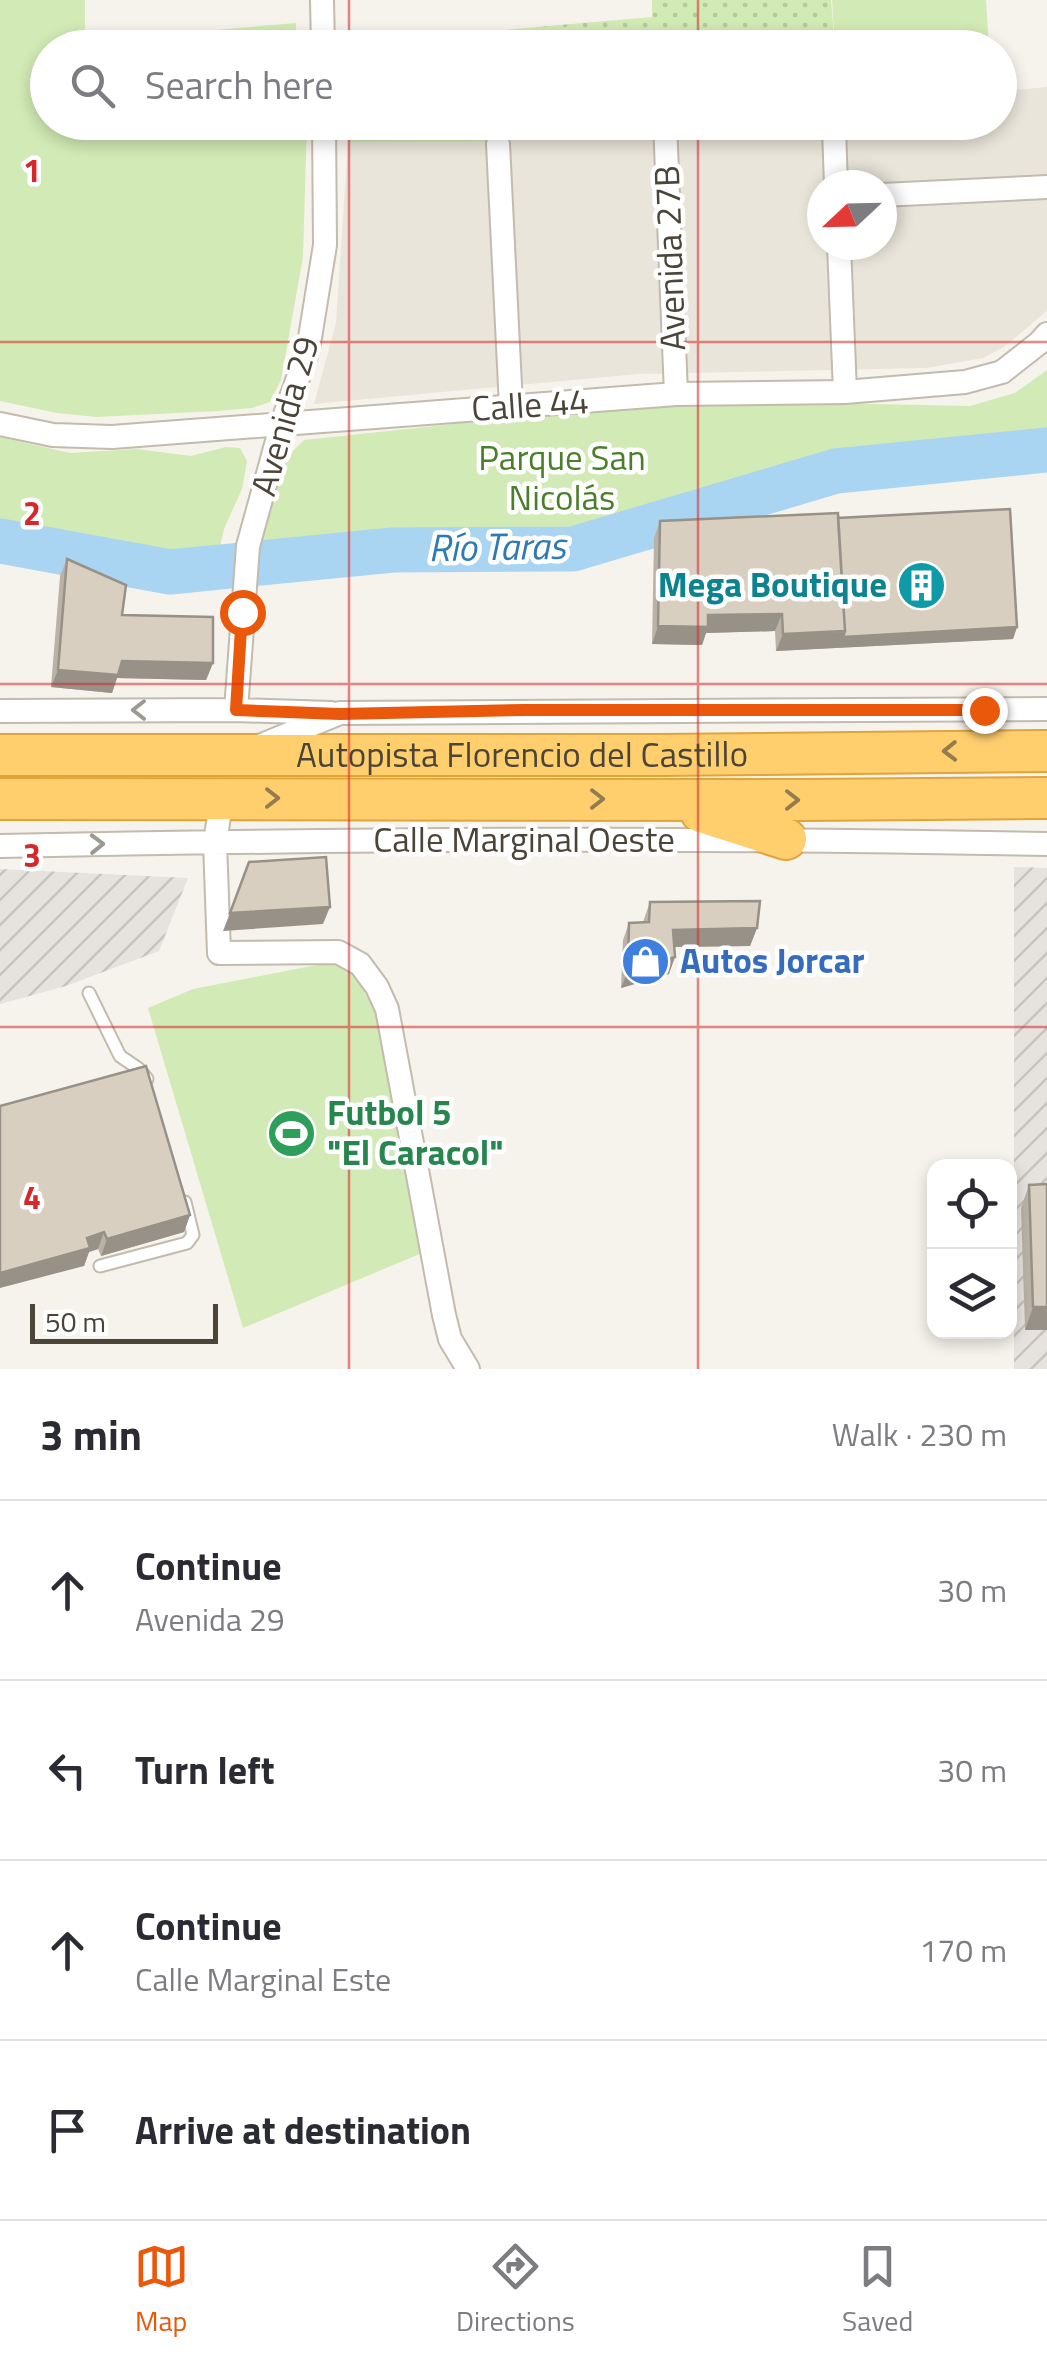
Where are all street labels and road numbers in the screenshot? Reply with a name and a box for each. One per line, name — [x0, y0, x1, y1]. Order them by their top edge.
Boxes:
street label: Avenida 27B — [639, 164, 699, 352]
street label: Avenida 29 — [236, 330, 333, 502]
street label: Calle 44 — [470, 373, 590, 435]
street label: Autopista Florencio del Castillo — [296, 726, 748, 781]
street label: Calle Marginal Oeste — [373, 812, 675, 866]

